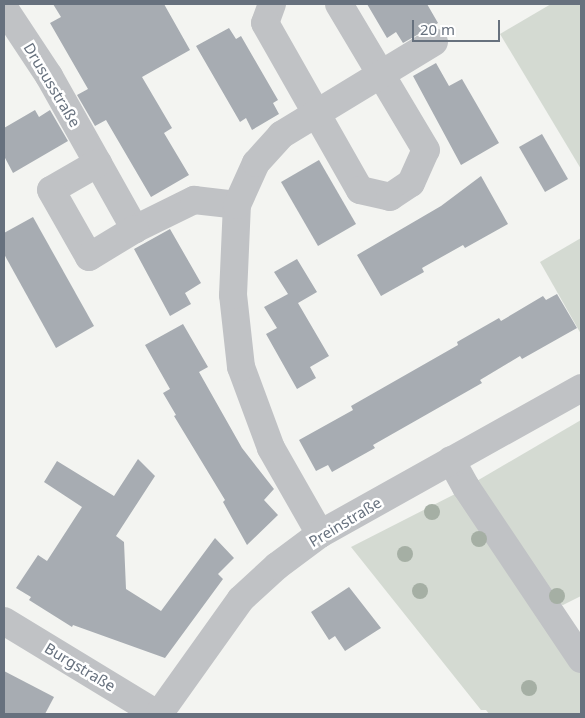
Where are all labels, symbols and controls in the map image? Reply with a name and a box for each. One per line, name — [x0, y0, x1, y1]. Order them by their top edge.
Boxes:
scale bar — [415, 10, 502, 42]
text: 20 m — [420, 19, 455, 39]
street label: Drususstraße — [20, 40, 84, 130]
street label: Preinstraße — [305, 493, 385, 551]
street label: Burgstraße — [41, 639, 119, 695]

